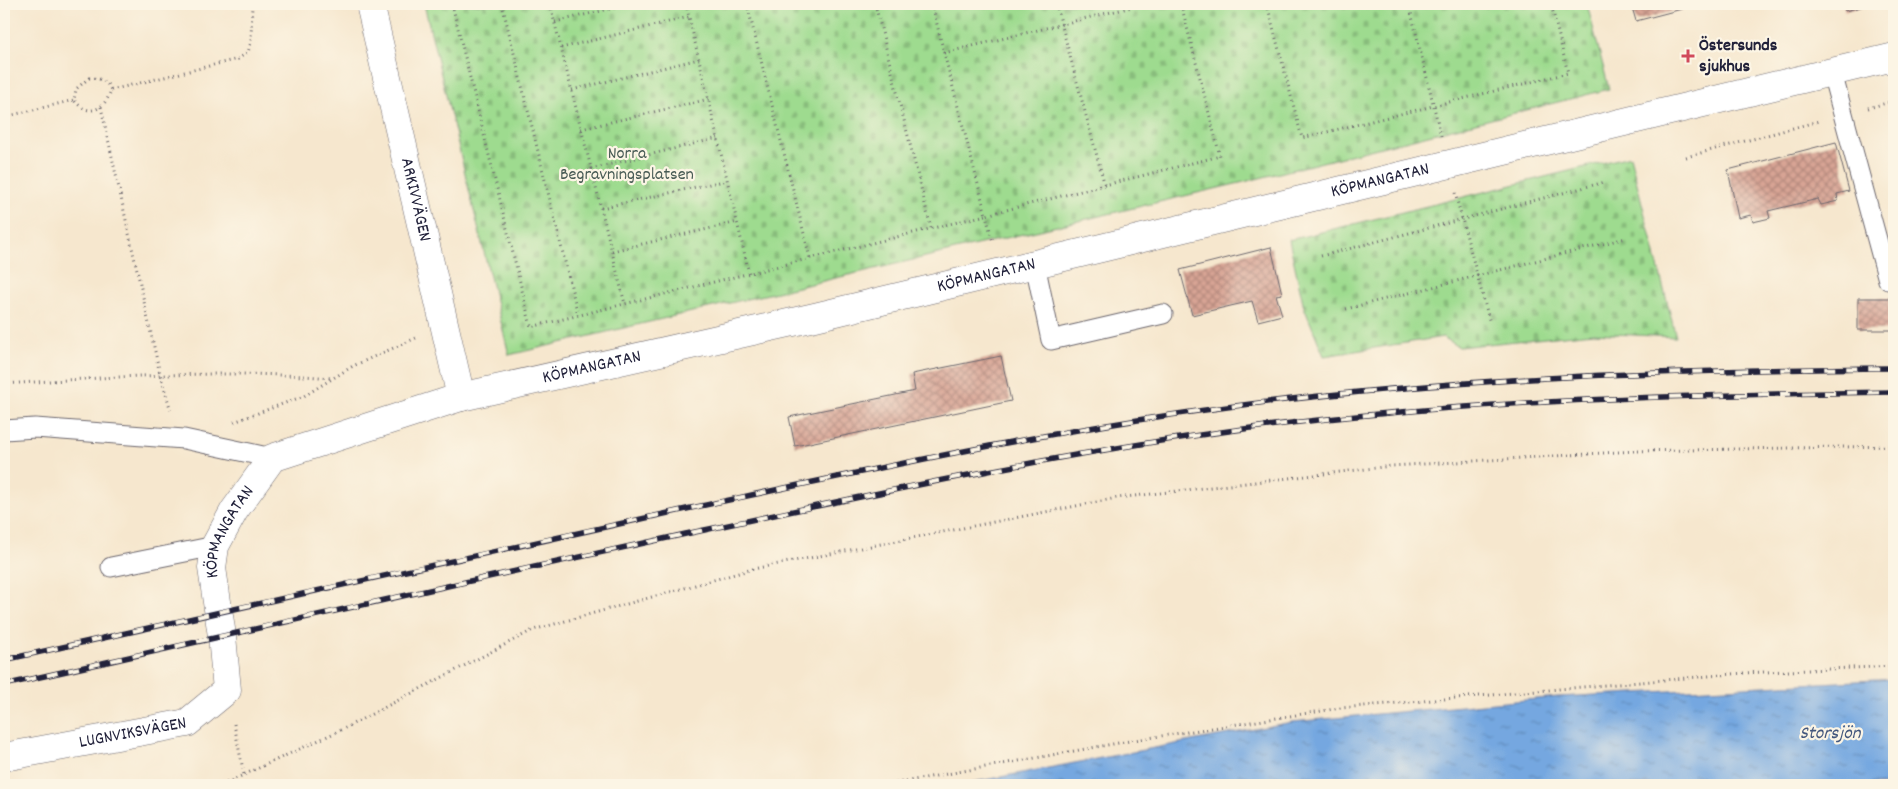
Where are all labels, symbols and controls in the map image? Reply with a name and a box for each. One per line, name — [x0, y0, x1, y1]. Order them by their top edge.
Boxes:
place label: Östersunds sjukhus — [1699, 34, 1778, 80]
marker: Östersunds sjukhus — [1681, 49, 1695, 63]
park label: Norra Begravningsplatsen — [560, 142, 694, 188]
street label: ARKIVVÄGEN — [394, 155, 437, 244]
street label: KÖPMANGATAN — [1328, 157, 1432, 205]
street label: KÖPMANGATAN — [935, 252, 1038, 300]
street label: KÖPMANGATAN — [540, 344, 644, 391]
street label: KÖPMANGATAN — [199, 481, 261, 580]
street label: LUGNVIKSVÄGEN — [77, 711, 189, 755]
water label: Storsjön — [1799, 721, 1862, 748]

